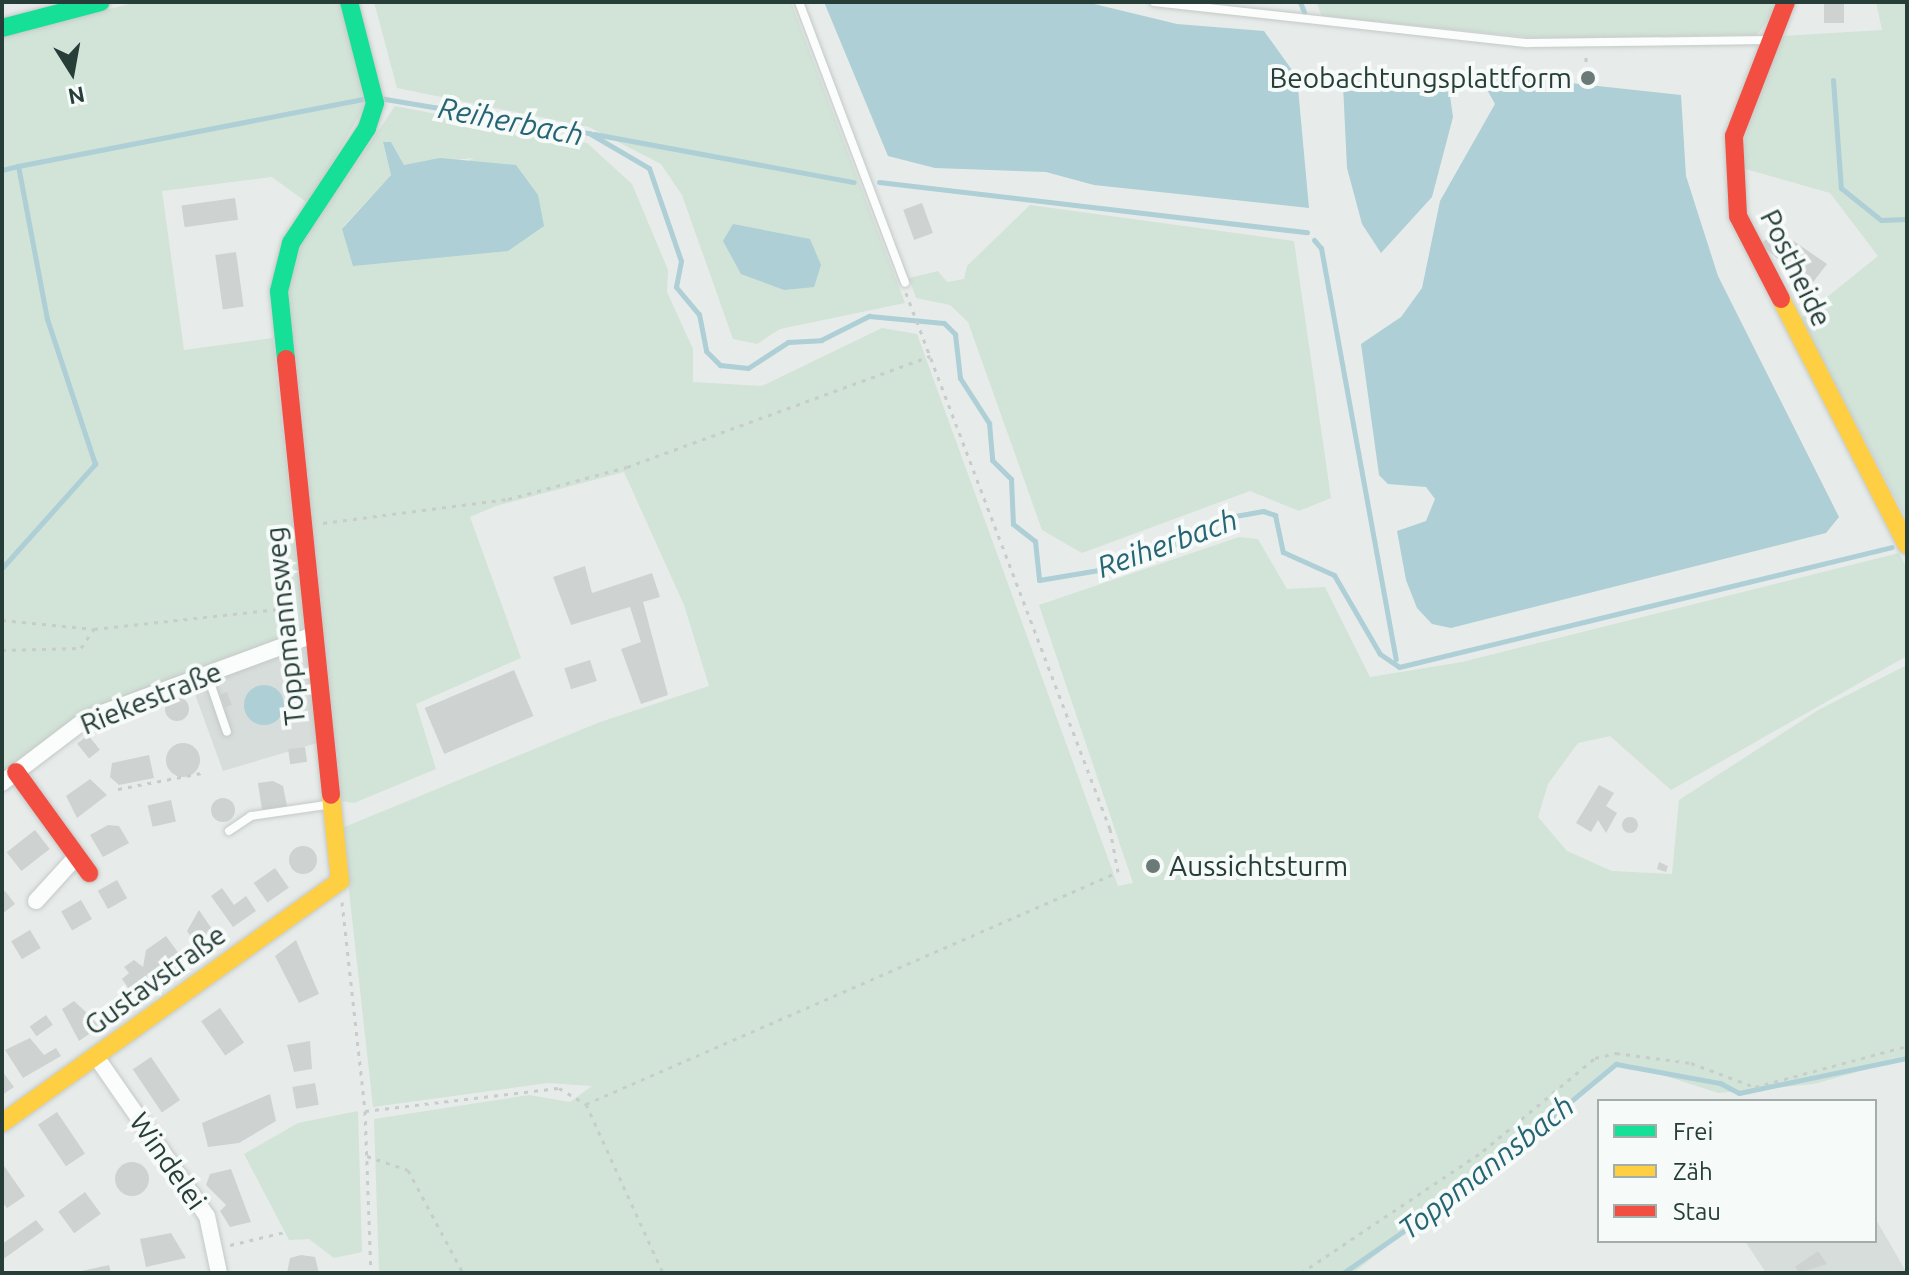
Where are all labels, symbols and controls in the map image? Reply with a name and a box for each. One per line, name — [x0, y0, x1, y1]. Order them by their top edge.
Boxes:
north arrow — [32, 32, 112, 112]
place label: Beobachtungsplattform — [1269, 61, 1572, 95]
marker: Beobachtungsplattform — [1579, 69, 1597, 87]
text: N — [66, 82, 87, 110]
water label: Reiherbach — [435, 89, 587, 153]
street label: Postheide — [1753, 204, 1839, 332]
water label: Reiherbach — [1092, 501, 1242, 585]
street label: Toppmannsweg — [258, 525, 312, 727]
street label: Riekestraße — [75, 654, 227, 742]
place label: Aussichtsturm — [1169, 849, 1348, 883]
marker: Aussichtsturm — [1144, 857, 1162, 875]
street label: Gustavstraße — [78, 918, 232, 1042]
water label: Toppmannsbach — [1391, 1087, 1581, 1247]
legend — [1597, 1099, 1877, 1243]
street label: Windelei — [122, 1106, 214, 1216]
text: Frei — [1673, 1118, 1713, 1145]
text: Zäh — [1673, 1158, 1713, 1185]
text: Stau — [1673, 1198, 1721, 1225]

